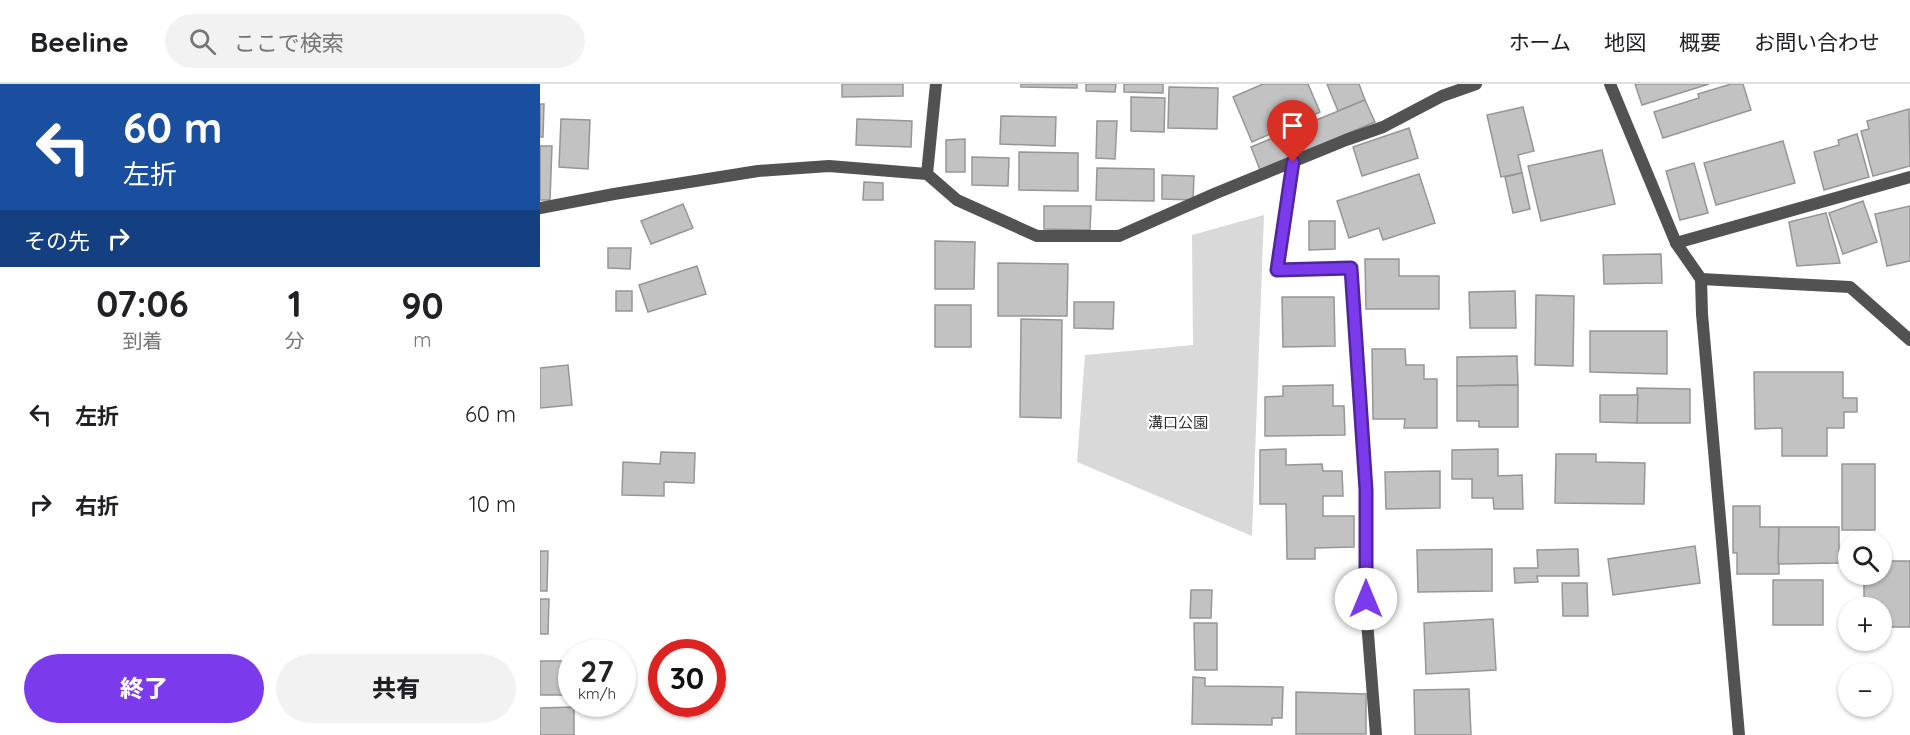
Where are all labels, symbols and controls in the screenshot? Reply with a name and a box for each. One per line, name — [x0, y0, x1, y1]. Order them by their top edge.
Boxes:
search box — [165, 14, 585, 68]
text: Beeline — [30, 24, 129, 59]
icon: search — [186, 25, 219, 58]
text: ここで検索 — [234, 29, 344, 57]
text: ホーム — [1509, 29, 1571, 55]
text: 地図 — [1604, 29, 1646, 55]
text: 概要 — [1679, 29, 1721, 55]
text: お問い合わせ — [1754, 29, 1880, 55]
pin — [1267, 100, 1318, 162]
text: 60 m — [123, 101, 223, 154]
icon: left — [24, 108, 102, 186]
icon: arrive — [1276, 109, 1309, 142]
text: 左折 — [123, 157, 177, 191]
icon: right — [102, 222, 135, 255]
text: その先 — [24, 227, 90, 255]
text: 07:06 — [96, 281, 189, 326]
text: 1 — [288, 281, 302, 326]
text: 90 — [401, 283, 444, 328]
text: m — [413, 327, 432, 352]
text: 到着 — [122, 328, 162, 353]
text: 分 — [285, 328, 305, 353]
icon: left — [24, 398, 57, 431]
text: 60 m — [465, 400, 516, 428]
text: 左折 — [75, 402, 119, 430]
park label: 溝口公園 — [1148, 413, 1208, 432]
icon: right — [24, 488, 57, 521]
text: 10 m — [469, 490, 516, 518]
text: 右折 — [75, 492, 119, 520]
map controls — [1838, 531, 1892, 717]
button: search — [1838, 531, 1892, 585]
position arrow — [1334, 567, 1398, 631]
button: + — [1838, 597, 1892, 651]
speed limit sign: 30 — [648, 639, 726, 717]
text: 27 — [580, 652, 614, 690]
button: 終了 — [24, 654, 264, 723]
button: 共有 — [276, 654, 516, 723]
button: − — [1838, 663, 1892, 717]
text: km/h — [578, 684, 616, 703]

